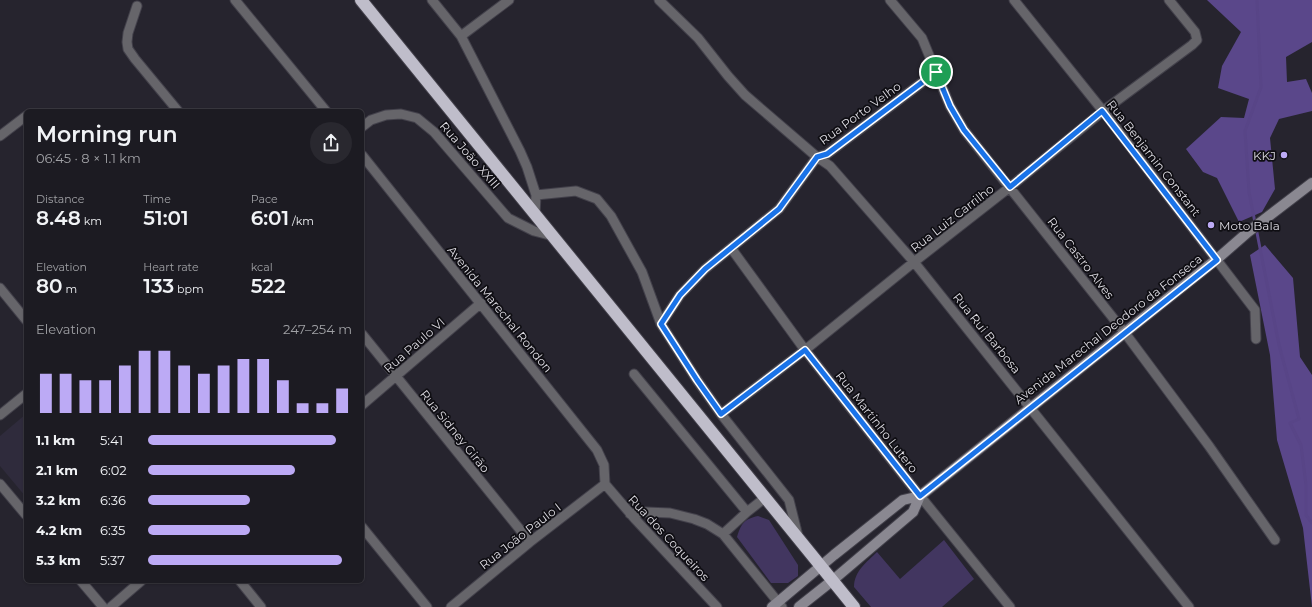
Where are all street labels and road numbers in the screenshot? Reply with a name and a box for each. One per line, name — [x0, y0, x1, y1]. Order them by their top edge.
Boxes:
street label: Rua Porto Velho — [816, 78, 904, 148]
street label: Rua Benjamin Constant — [1104, 97, 1204, 219]
street label: Rua João XXIII — [437, 118, 503, 192]
street label: Rua Luiz Carrilho — [907, 181, 997, 255]
street label: Rua Castro Alves — [1044, 214, 1118, 302]
street label: Avenida Marechal Rondon — [444, 243, 556, 375]
street label: Avenida Marechal Deodoro da Fonseca — [1011, 251, 1205, 407]
street label: Rua Rui Barbosa — [950, 290, 1024, 376]
street label: Rua Paulo VI — [380, 314, 448, 376]
street label: Rua Martinho Lutero — [833, 368, 921, 476]
street label: Rua Sidney Girão — [417, 387, 493, 475]
street label: Rua dos Coqueiros — [625, 492, 713, 584]
street label: Rua João Paulo I — [476, 500, 564, 572]

